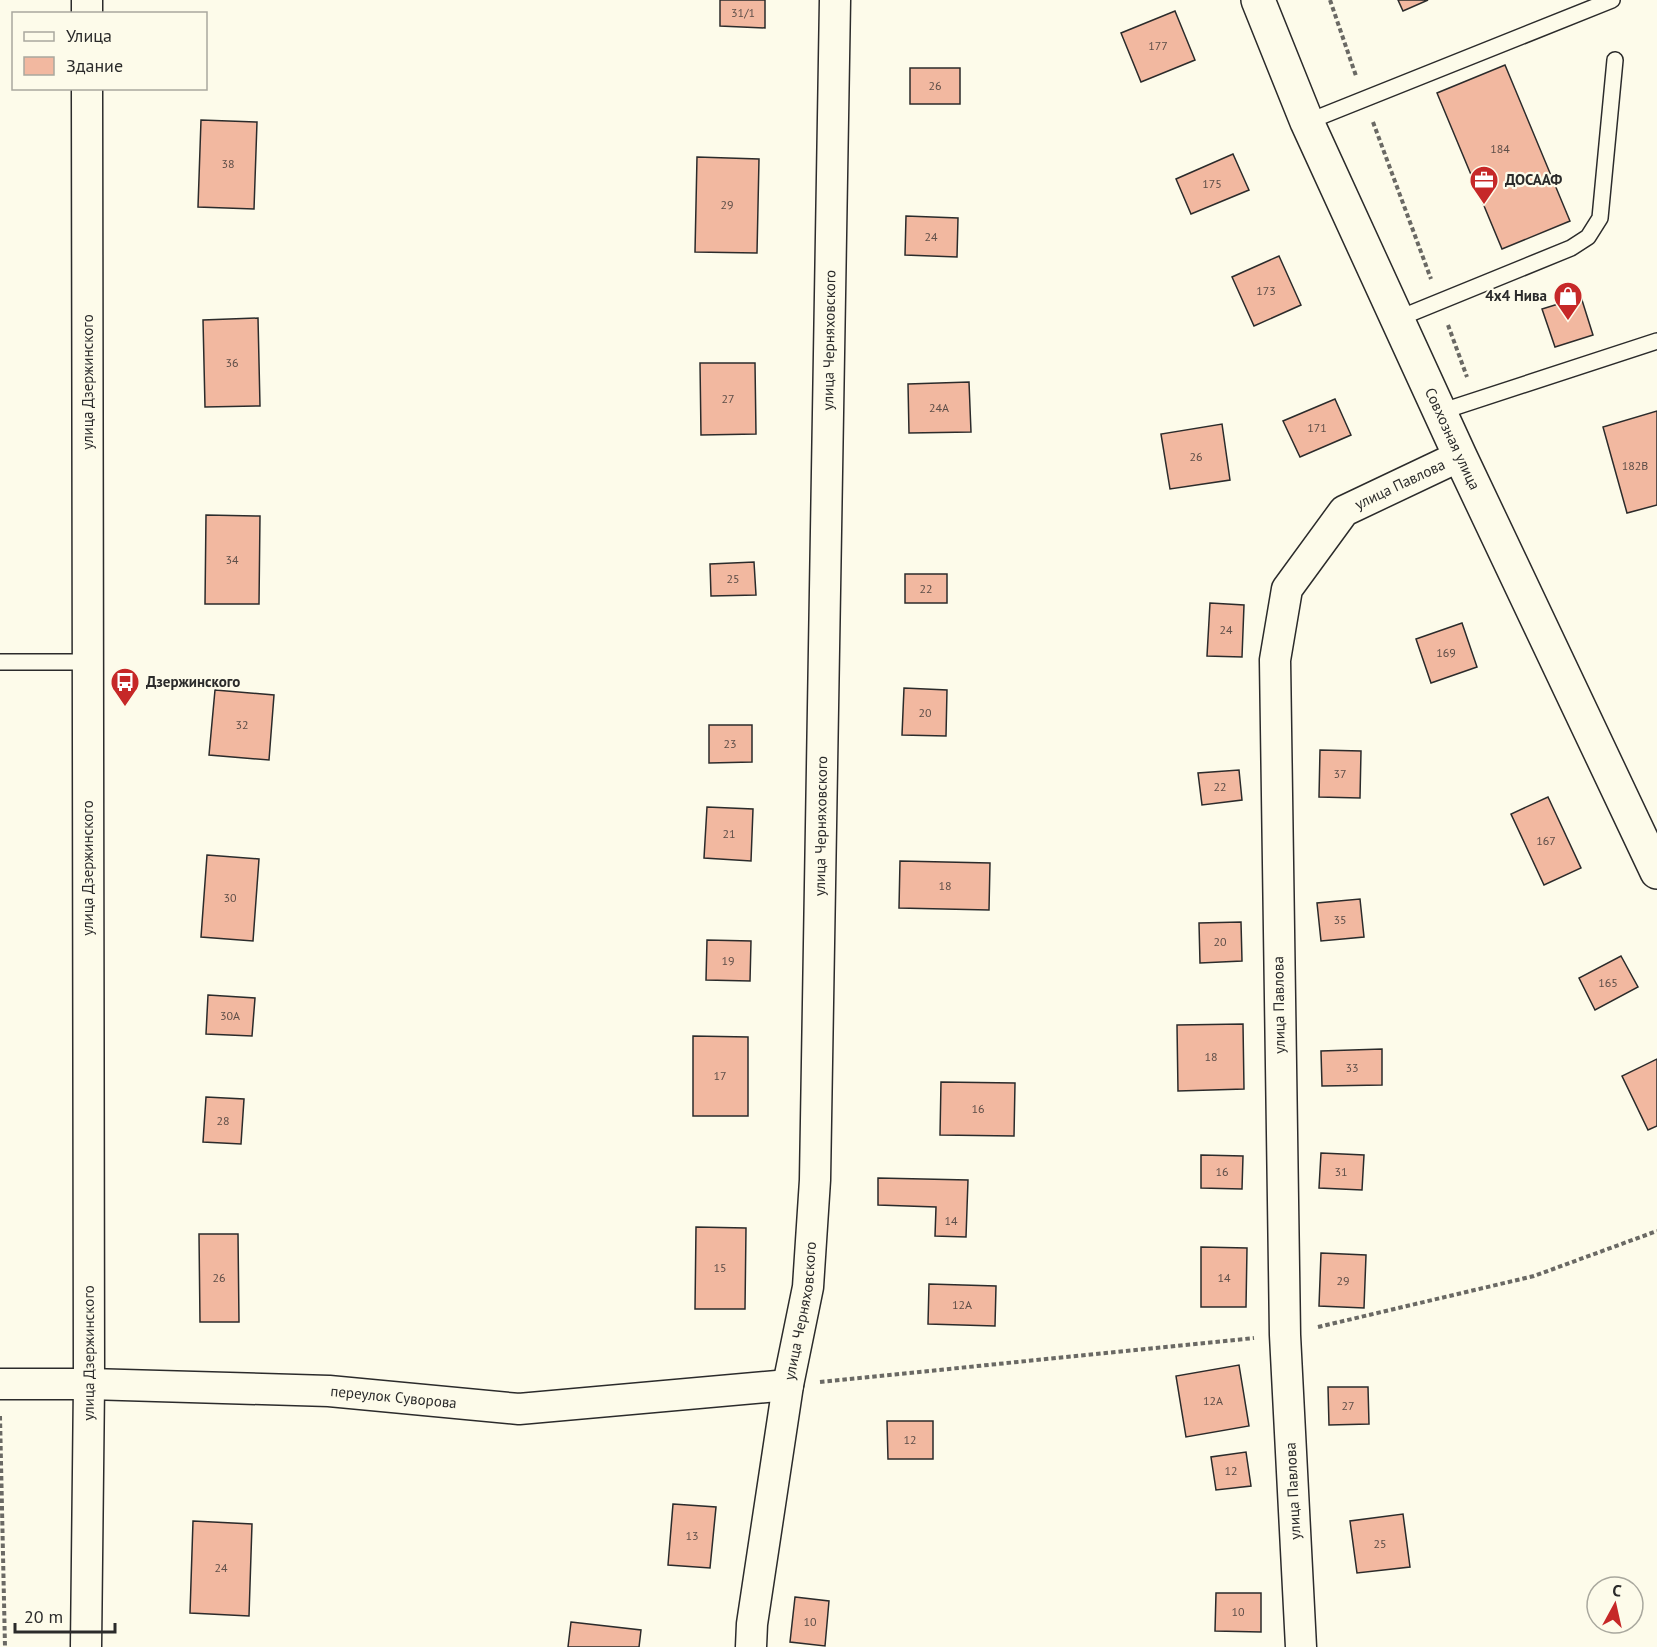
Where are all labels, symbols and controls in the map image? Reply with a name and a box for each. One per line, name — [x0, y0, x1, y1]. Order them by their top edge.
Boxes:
house number: 31/1 — [731, 5, 755, 20]
legend — [12, 12, 207, 90]
text: Улица — [66, 24, 112, 47]
house number: 177 — [1148, 38, 1168, 53]
text: Здание — [66, 54, 123, 77]
house number: 26 — [928, 78, 942, 93]
house number: 184 — [1490, 141, 1510, 156]
house number: 38 — [221, 156, 235, 171]
office icon: ДОСААФ — [1468, 164, 1500, 206]
place label: ДОСААФ — [1505, 170, 1562, 189]
house number: 175 — [1202, 176, 1222, 191]
house number: 29 — [720, 197, 734, 212]
house number: 24 — [924, 229, 938, 244]
street label: улица Черняховского — [818, 270, 839, 410]
shop icon: 4x4 Нива — [1552, 280, 1584, 322]
house number: 173 — [1256, 283, 1276, 298]
place label: 4x4 Нива — [1485, 286, 1547, 305]
street label: улица Дзержинского — [78, 314, 97, 450]
house number: 36 — [225, 355, 239, 370]
street label: Совхозная улица — [1421, 384, 1485, 493]
house number: 27 — [721, 391, 735, 406]
house number: 24А — [929, 400, 949, 415]
house number: 171 — [1307, 420, 1327, 435]
house number: 26 — [1189, 449, 1203, 464]
street label: улица Павлова — [1352, 455, 1448, 514]
house number: 182В — [1622, 458, 1648, 473]
house number: 34 — [225, 552, 239, 567]
house number: 25 — [726, 571, 740, 586]
house number: 22 — [919, 581, 933, 596]
house number: 24 — [1219, 622, 1233, 637]
house number: 169 — [1436, 645, 1456, 660]
bus stop icon: Дзержинского — [109, 666, 141, 708]
place label: Дзержинского — [146, 672, 240, 691]
house number: 20 — [918, 705, 932, 720]
house number: 32 — [235, 717, 249, 732]
house number: 23 — [723, 736, 737, 751]
street label: улица Черняховского — [810, 756, 831, 896]
house number: 37 — [1333, 766, 1347, 781]
house number: 22 — [1213, 779, 1227, 794]
street label: улица Дзержинского — [78, 800, 97, 936]
house number: 21 — [722, 826, 736, 841]
house number: 167 — [1536, 833, 1556, 848]
house number: 18 — [938, 878, 952, 893]
house number: 30 — [223, 890, 237, 905]
house number: 35 — [1333, 912, 1347, 927]
house number: 20 — [1213, 934, 1227, 949]
house number: 19 — [721, 953, 735, 968]
street label: улица Павлова — [1268, 956, 1289, 1054]
house number: 165 — [1598, 975, 1618, 990]
house number: 30А — [220, 1008, 240, 1023]
house number: 18 — [1204, 1049, 1218, 1064]
house number: 33 — [1345, 1060, 1359, 1075]
house number: 17 — [713, 1068, 727, 1083]
house number: 16 — [971, 1101, 985, 1116]
house number: 28 — [216, 1113, 230, 1128]
house number: 16 — [1215, 1164, 1229, 1179]
house number: 31 — [1334, 1164, 1348, 1179]
house number: 14 — [944, 1213, 958, 1228]
street label: улица Черняховского — [779, 1241, 820, 1382]
house number: 15 — [713, 1260, 727, 1275]
house number: 26 — [212, 1270, 226, 1285]
house number: 14 — [1217, 1270, 1231, 1285]
house number: 29 — [1336, 1273, 1350, 1288]
street label: улица Дзержинского — [79, 1285, 98, 1421]
house number: 12А — [952, 1297, 972, 1312]
street label: переулок Суворова — [330, 1381, 458, 1412]
house number: 12А — [1203, 1393, 1223, 1408]
house number: 27 — [1341, 1398, 1355, 1413]
house number: 12 — [903, 1432, 917, 1447]
street label: улица Павлова — [1280, 1442, 1305, 1540]
house number: 12 — [1224, 1463, 1238, 1478]
house number: 13 — [685, 1528, 699, 1543]
house number: 25 — [1373, 1536, 1387, 1551]
house number: 24 — [214, 1560, 228, 1575]
north arrow — [1585, 1575, 1645, 1635]
text: С — [1611, 1580, 1623, 1601]
scale bar — [15, 1596, 116, 1634]
house number: 10 — [1231, 1604, 1245, 1619]
text: 20 m — [24, 1605, 63, 1628]
house number: 10 — [803, 1614, 817, 1629]

